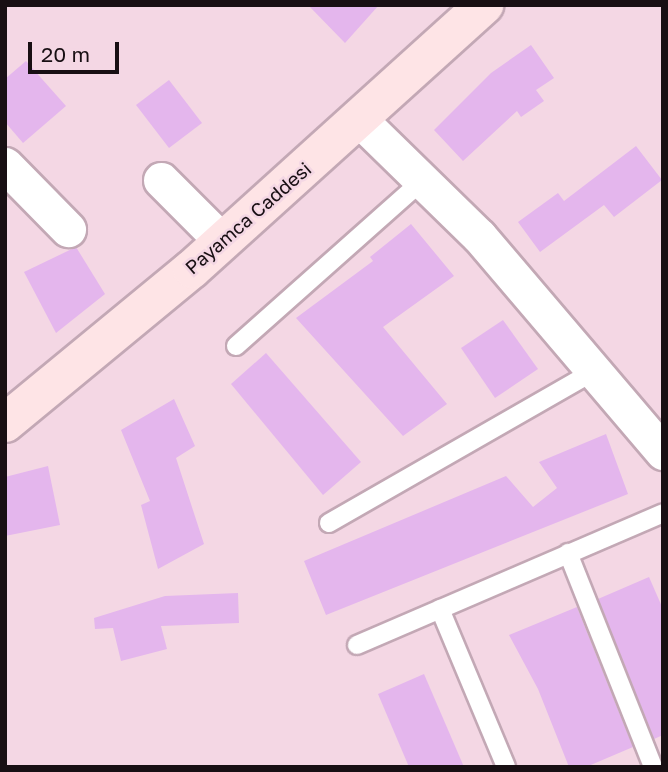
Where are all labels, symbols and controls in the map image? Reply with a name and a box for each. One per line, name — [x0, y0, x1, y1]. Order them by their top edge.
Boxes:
scale bar — [32, 28, 122, 72]
text: 20 m — [41, 41, 90, 67]
street label: Payamca Caddesi — [180, 157, 316, 279]

